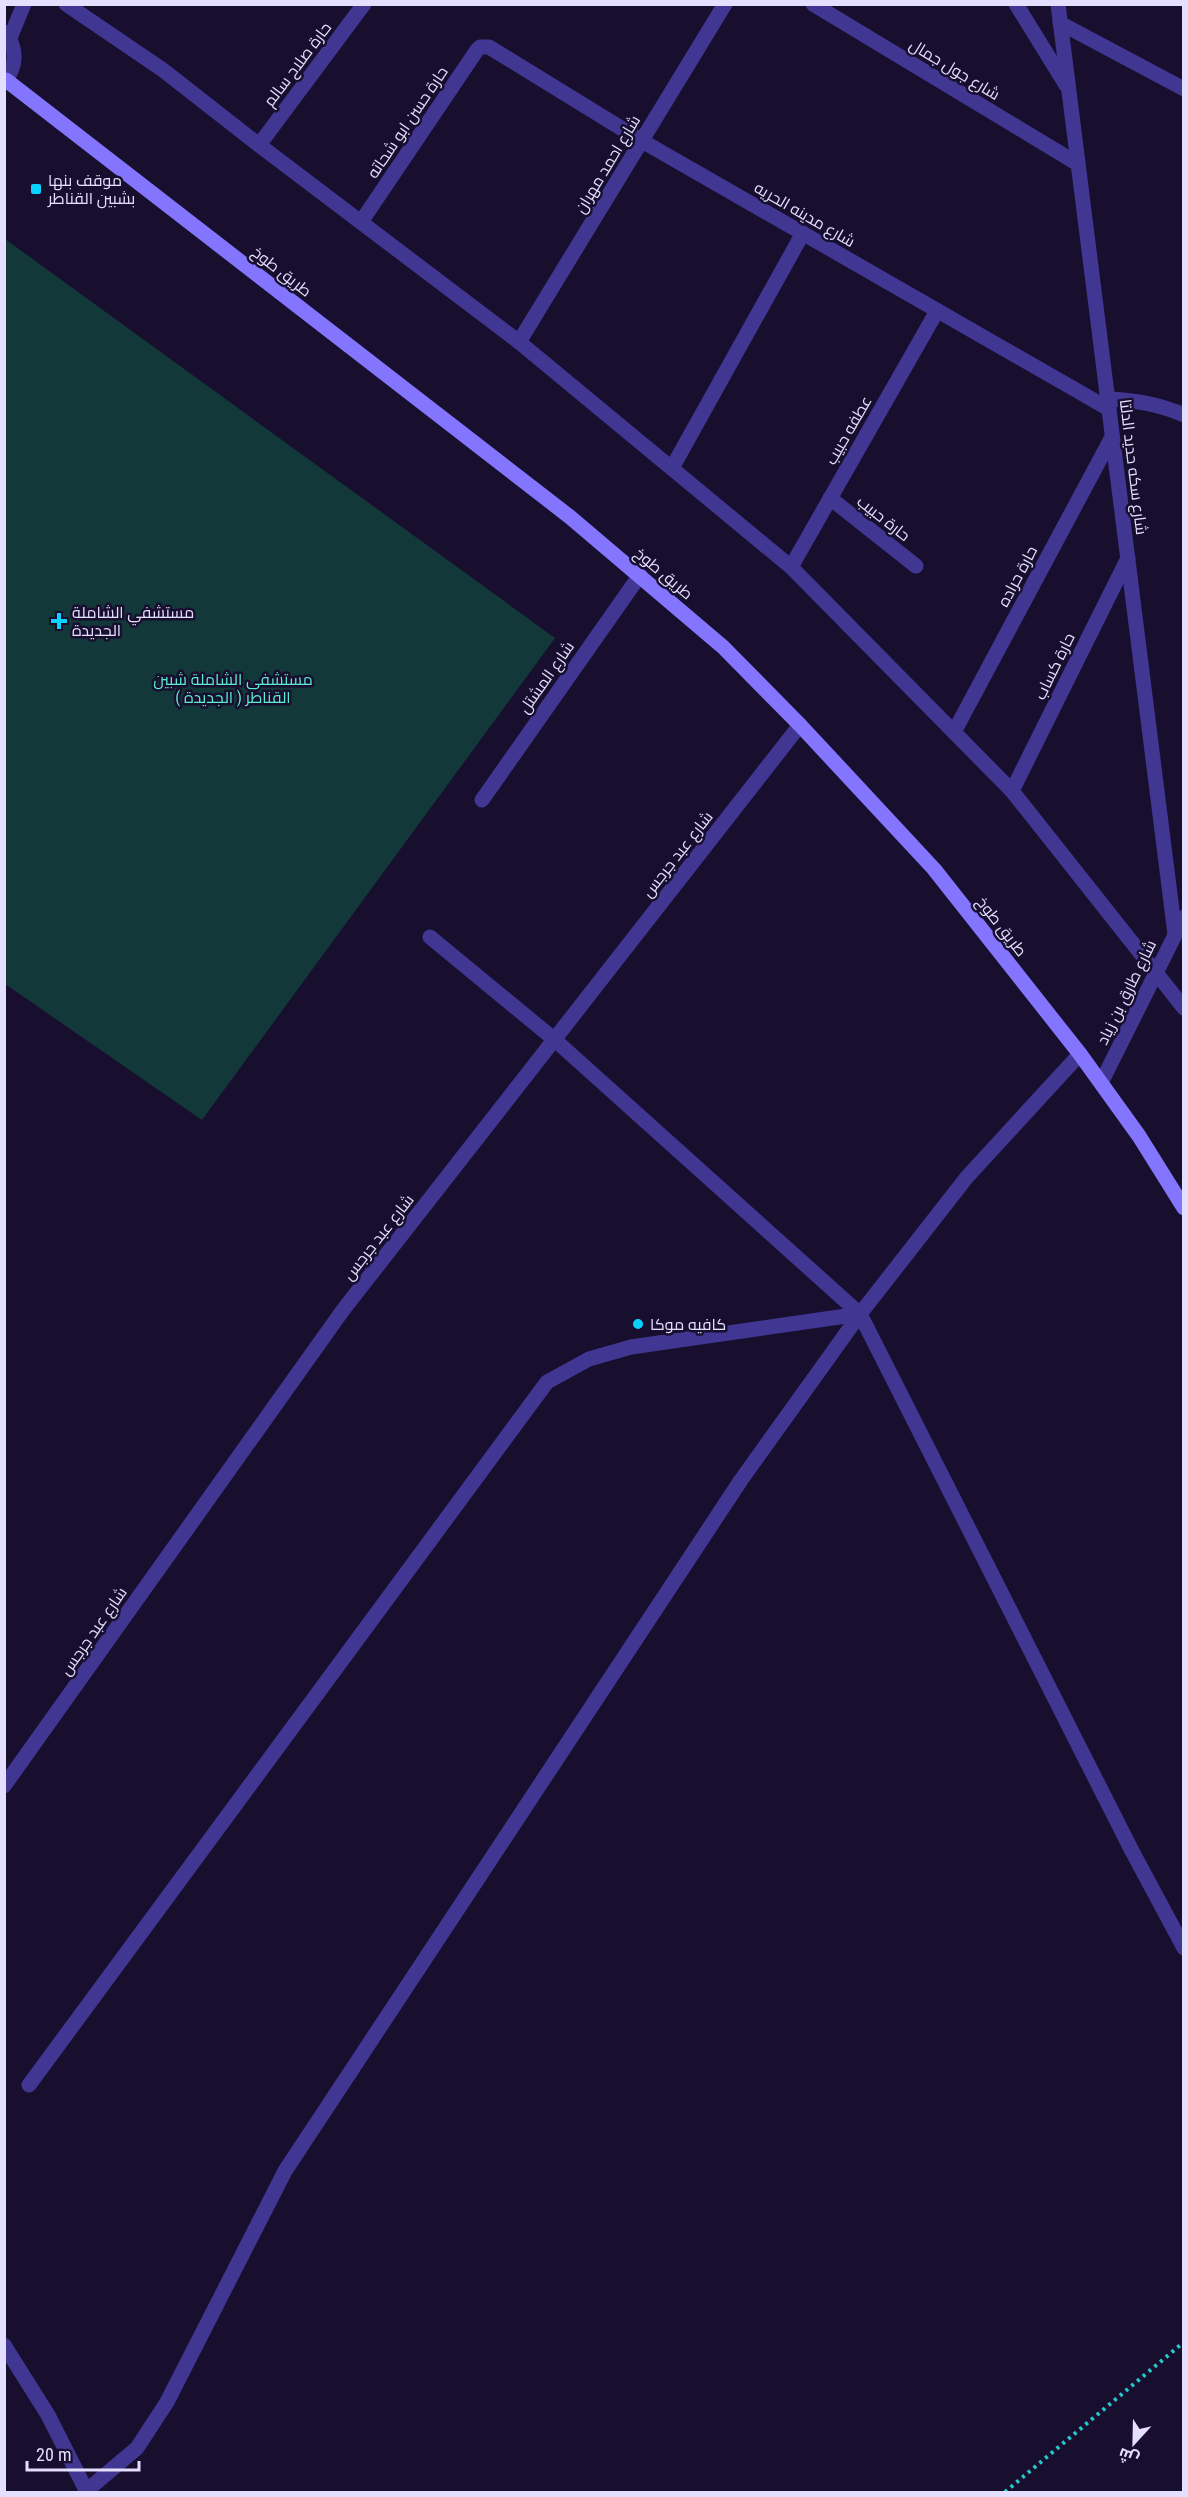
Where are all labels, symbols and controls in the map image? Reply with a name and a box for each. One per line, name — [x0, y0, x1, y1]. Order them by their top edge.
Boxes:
street label: حارة صلاح سالم — [260, 18, 337, 111]
street label: شارع جول جمال — [905, 35, 1003, 106]
street label: حارة حسن ابو شحاته — [363, 63, 453, 182]
street label: شارع احمد مهران — [571, 112, 646, 218]
place label: موقف بنها بشبين القناطر — [47, 171, 135, 209]
street label: شارع مدينه الحريه — [750, 178, 859, 253]
marker: موقف بنها بشبين القناطر — [29, 182, 43, 196]
street label: طريق طوخ — [247, 242, 315, 302]
street label: عطفه حبيب — [821, 393, 876, 468]
street label: شارع سكه حديد الدلتا — [1114, 398, 1151, 536]
street label: حارة حبيب — [853, 492, 914, 545]
street label: طريق طوخ — [629, 543, 697, 605]
street label: حارة حراده — [994, 543, 1041, 610]
place label: مستشفي الشاملة الجديدة — [72, 603, 194, 640]
marker: مستشفي الشاملة الجديدة — [50, 612, 68, 630]
street label: حارة كساب — [1030, 630, 1079, 703]
street label: شارع المشتل — [515, 638, 580, 718]
park label: مستشفي الشاملة شبين القناطر ( الجديدة ) — [153, 670, 313, 707]
street label: شارع عبد جرجس — [638, 808, 718, 902]
street label: طريق طوخ — [971, 893, 1031, 961]
street label: شارع طارق بن زياد — [1093, 937, 1162, 1049]
street label: شارع عبد جرجس — [339, 1191, 419, 1285]
place label: كافيه موكا — [650, 1315, 726, 1334]
marker: كافيه موكا — [631, 1317, 645, 1331]
street label: شارع عبد جرجس — [56, 1583, 133, 1680]
north arrow — [1104, 2413, 1164, 2473]
scale bar — [27, 2434, 140, 2472]
text: 20 m — [36, 2444, 71, 2465]
text: ش — [1115, 2444, 1142, 2469]

